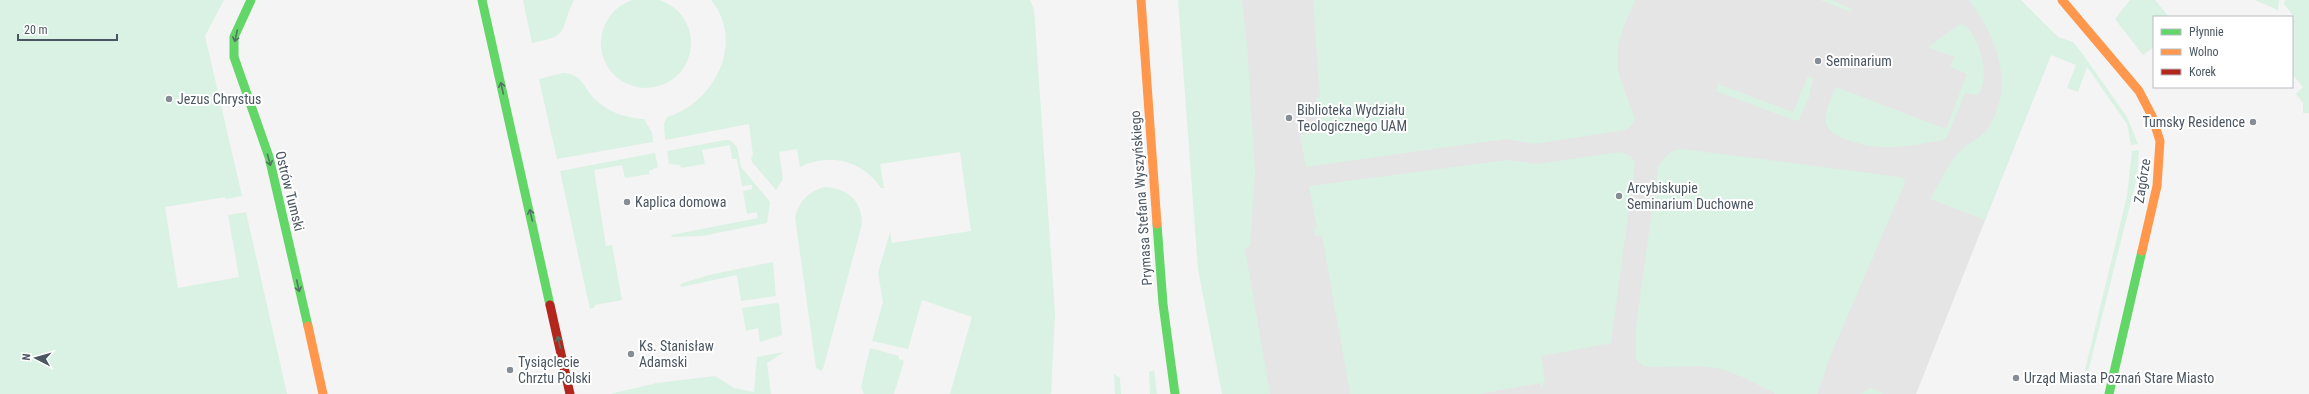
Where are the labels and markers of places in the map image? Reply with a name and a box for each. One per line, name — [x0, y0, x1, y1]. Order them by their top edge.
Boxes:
place label: Seminarium — [1826, 53, 1892, 69]
marker: Seminarium — [1813, 56, 1823, 66]
place label: Jezus Chrystus — [177, 91, 261, 107]
marker: Jezus Chrystus — [164, 94, 174, 104]
place label: Biblioteka Wydziału Teologicznego UAM — [1297, 102, 1407, 134]
marker: Biblioteka Wydziału Teologicznego UAM — [1284, 113, 1294, 123]
place label: Tumsky Residence — [2142, 114, 2245, 130]
marker: Tumsky Residence — [2248, 117, 2258, 127]
place label: Arcybiskupie Seminarium Duchowne — [1627, 180, 1754, 212]
marker: Arcybiskupie Seminarium Duchowne — [1614, 191, 1624, 201]
place label: Kaplica domowa — [635, 194, 726, 210]
marker: Kaplica domowa — [622, 197, 632, 207]
place label: Ks. Stanisław Adamski — [639, 338, 714, 370]
marker: Ks. Stanisław Adamski — [626, 349, 636, 359]
place label: Tysiąclecie Chrztu Polski — [518, 354, 591, 386]
marker: Tysiąclecie Chrztu Polski — [505, 365, 515, 375]
place label: Urząd Miasta Poznań Stare Miasto — [2024, 370, 2214, 386]
marker: Urząd Miasta Poznań Stare Miasto — [2011, 373, 2021, 383]

